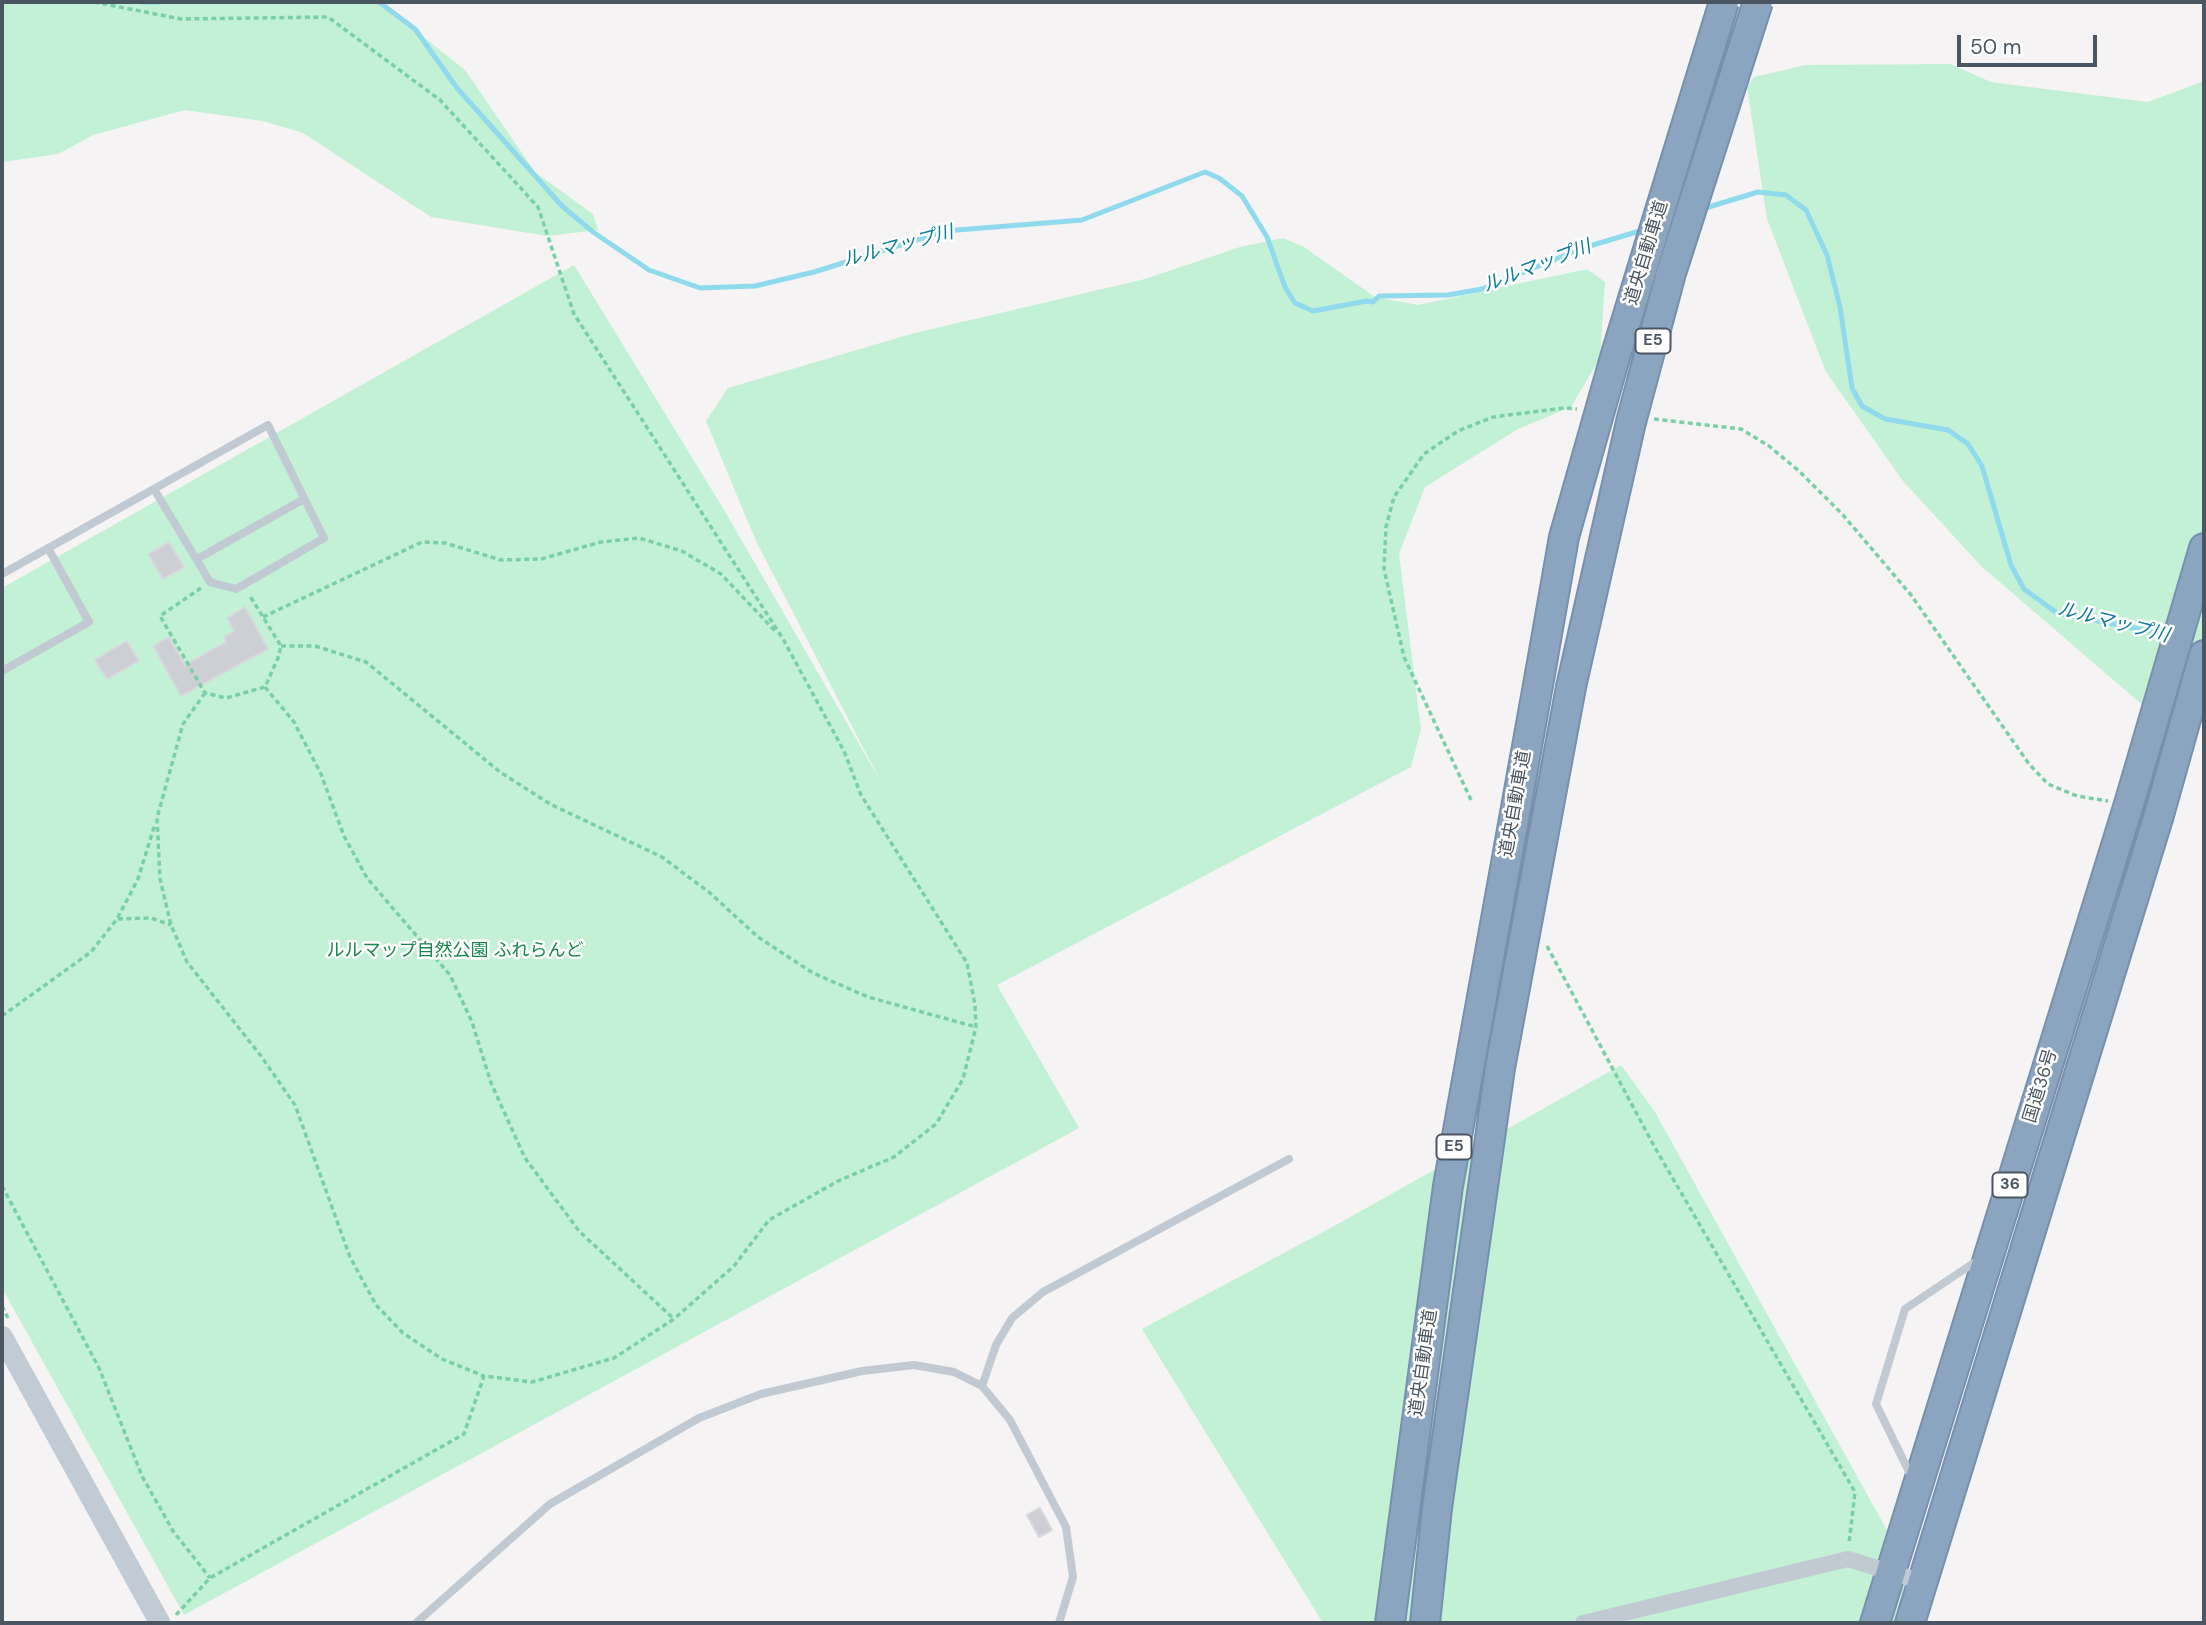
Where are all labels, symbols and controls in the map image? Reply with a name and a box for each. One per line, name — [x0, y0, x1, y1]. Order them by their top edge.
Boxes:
scale bar — [1961, 21, 2101, 65]
text: 50 m — [1970, 33, 2021, 61]
street label: 道央自動車道 — [1621, 198, 1673, 308]
water label: ルルマップ川 — [840, 221, 956, 273]
water label: ルルマップ川 — [1480, 236, 1594, 298]
road number: E5 — [1636, 328, 1670, 354]
water label: ルルマップ川 — [2055, 598, 2171, 648]
street label: 道央自動車道 — [1496, 749, 1536, 859]
park label: ルルマップ自然公園 ふれらんど — [327, 940, 583, 962]
street label: 国道36号 — [2020, 1047, 2062, 1125]
road number: E5 — [1436, 1134, 1472, 1160]
road number: 36 — [1993, 1172, 2028, 1198]
street label: 道央自動車道 — [1406, 1308, 1442, 1418]

